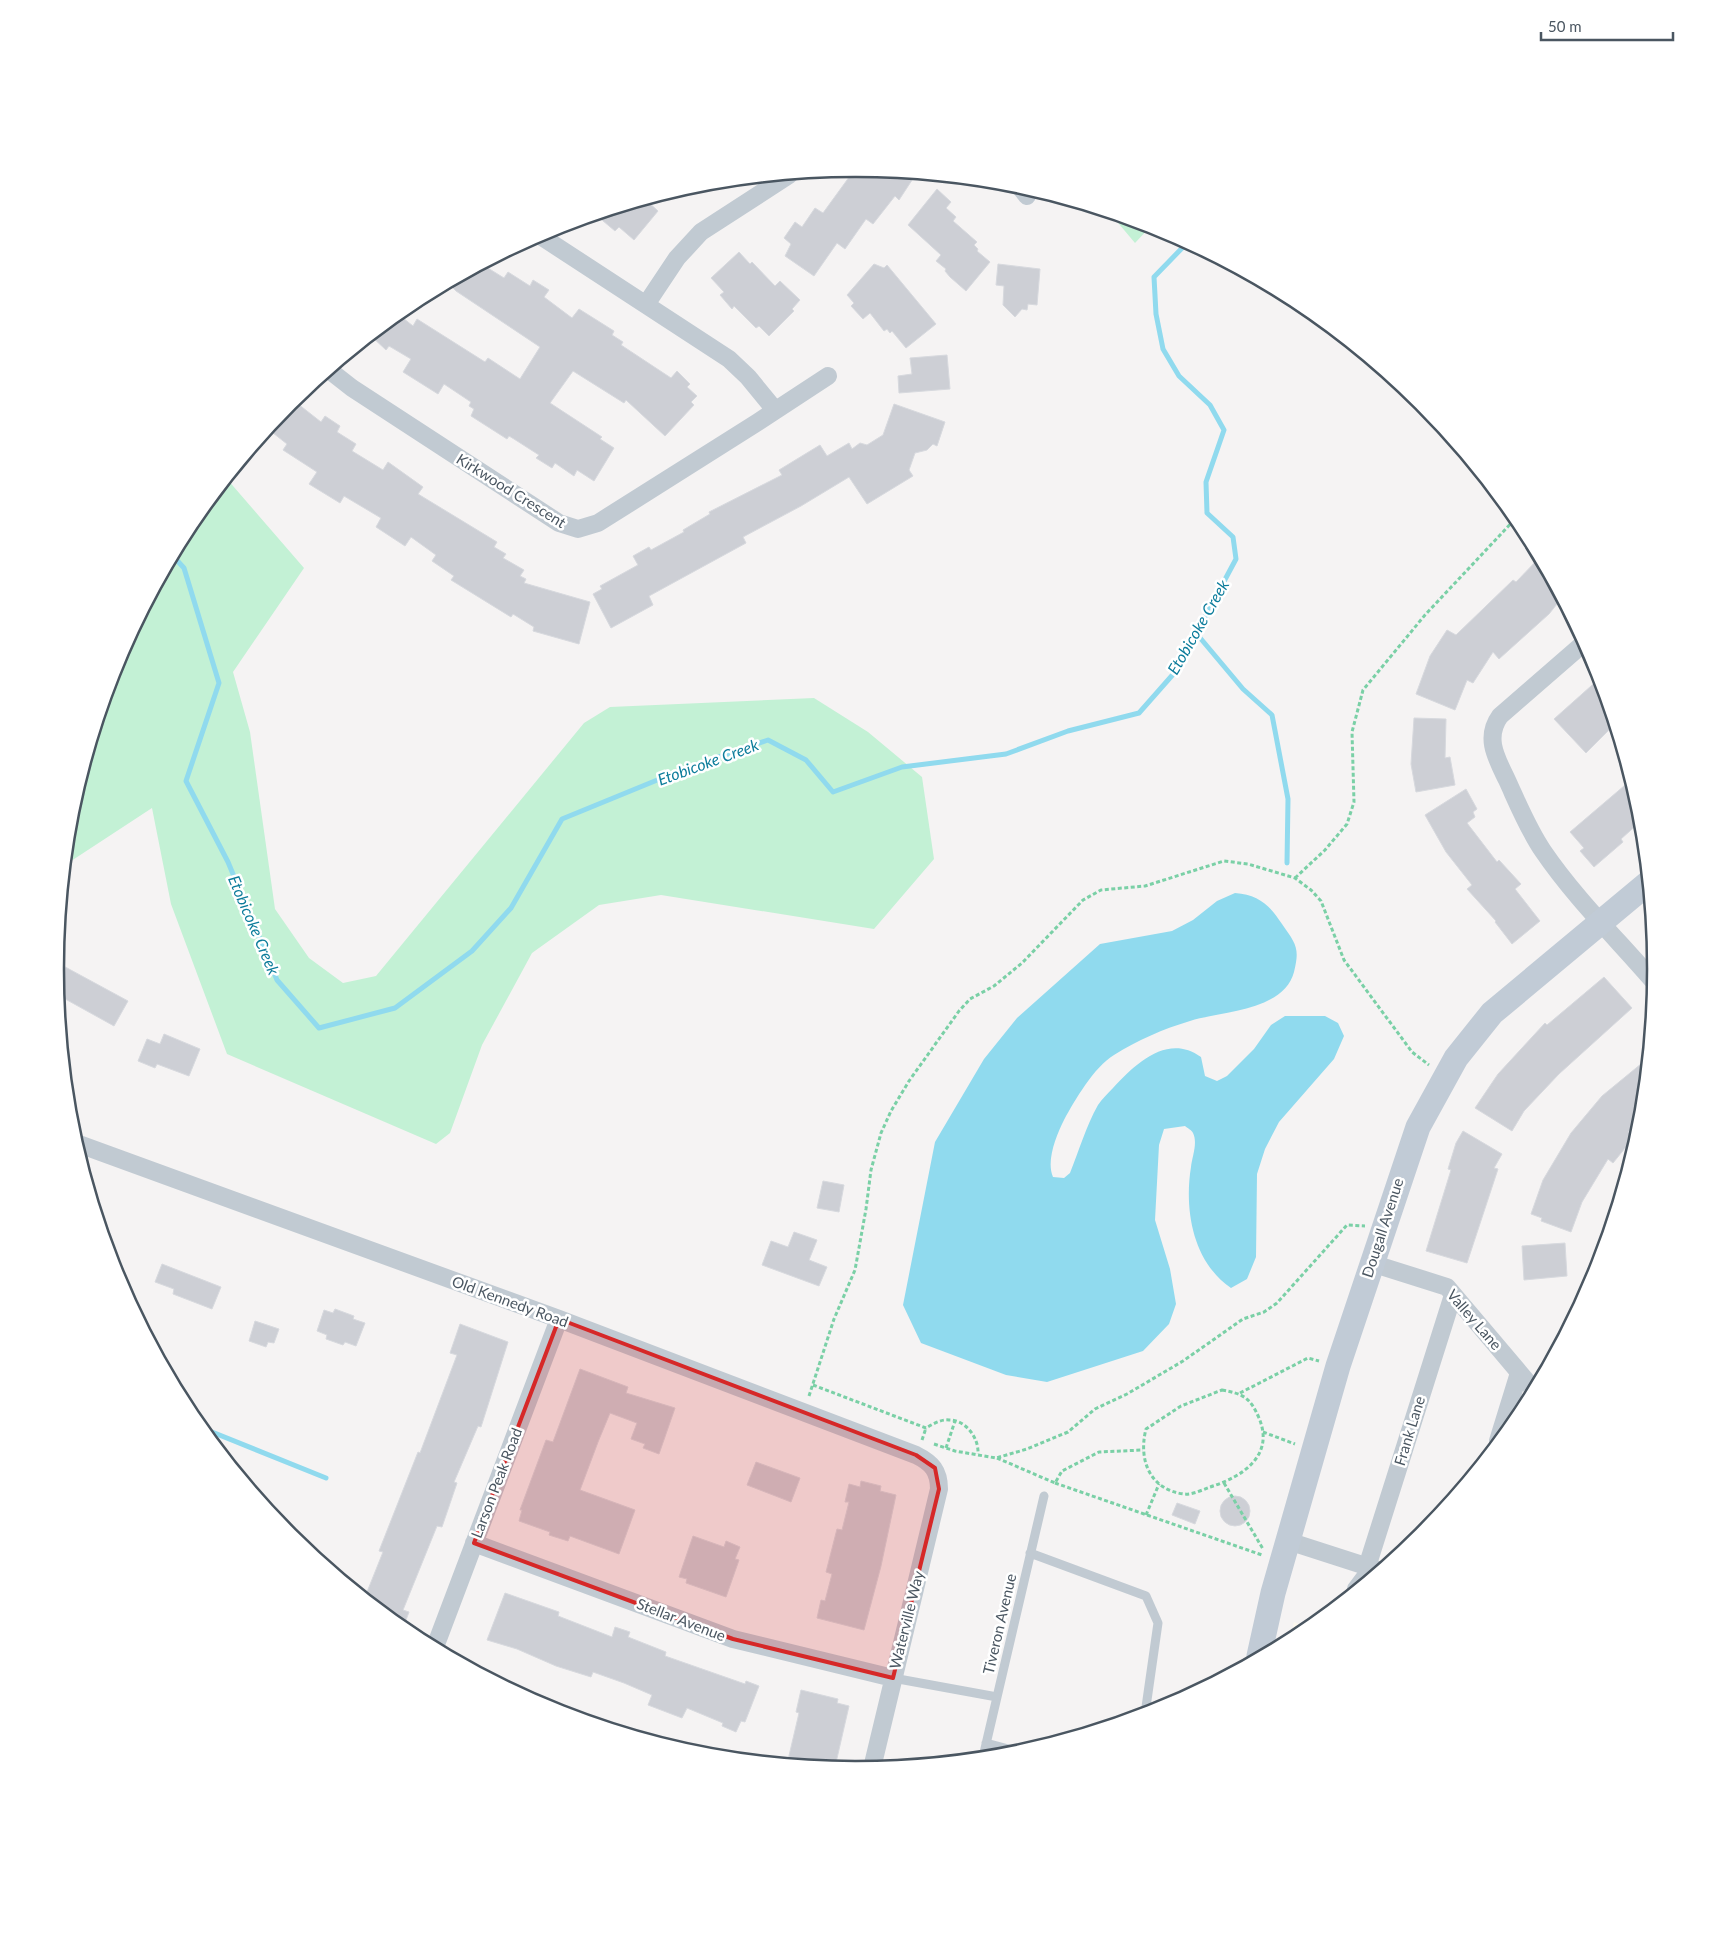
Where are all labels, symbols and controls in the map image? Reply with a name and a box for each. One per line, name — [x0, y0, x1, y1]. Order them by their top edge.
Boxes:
scale bar — [1541, 10, 1674, 42]
text: 50 m — [1548, 17, 1582, 35]
street label: Kirkwood Crescent — [453, 449, 570, 531]
water label: Etobicoke Creek — [1163, 576, 1233, 677]
water label: Etobicoke Creek — [655, 734, 761, 789]
water label: Etobicoke Creek — [225, 872, 284, 978]
street label: Dougall Avenue — [1357, 1176, 1407, 1280]
street label: Old Kennedy Road — [450, 1272, 571, 1330]
street label: Valley Lane — [1444, 1286, 1506, 1353]
street label: Frank Lane — [1390, 1394, 1428, 1468]
street label: Larson Peak Road — [467, 1425, 525, 1540]
street label: Waterville Way — [885, 1569, 927, 1671]
street label: Tiveron Avenue — [979, 1572, 1019, 1676]
street label: Stellar Avenue — [634, 1594, 728, 1644]

